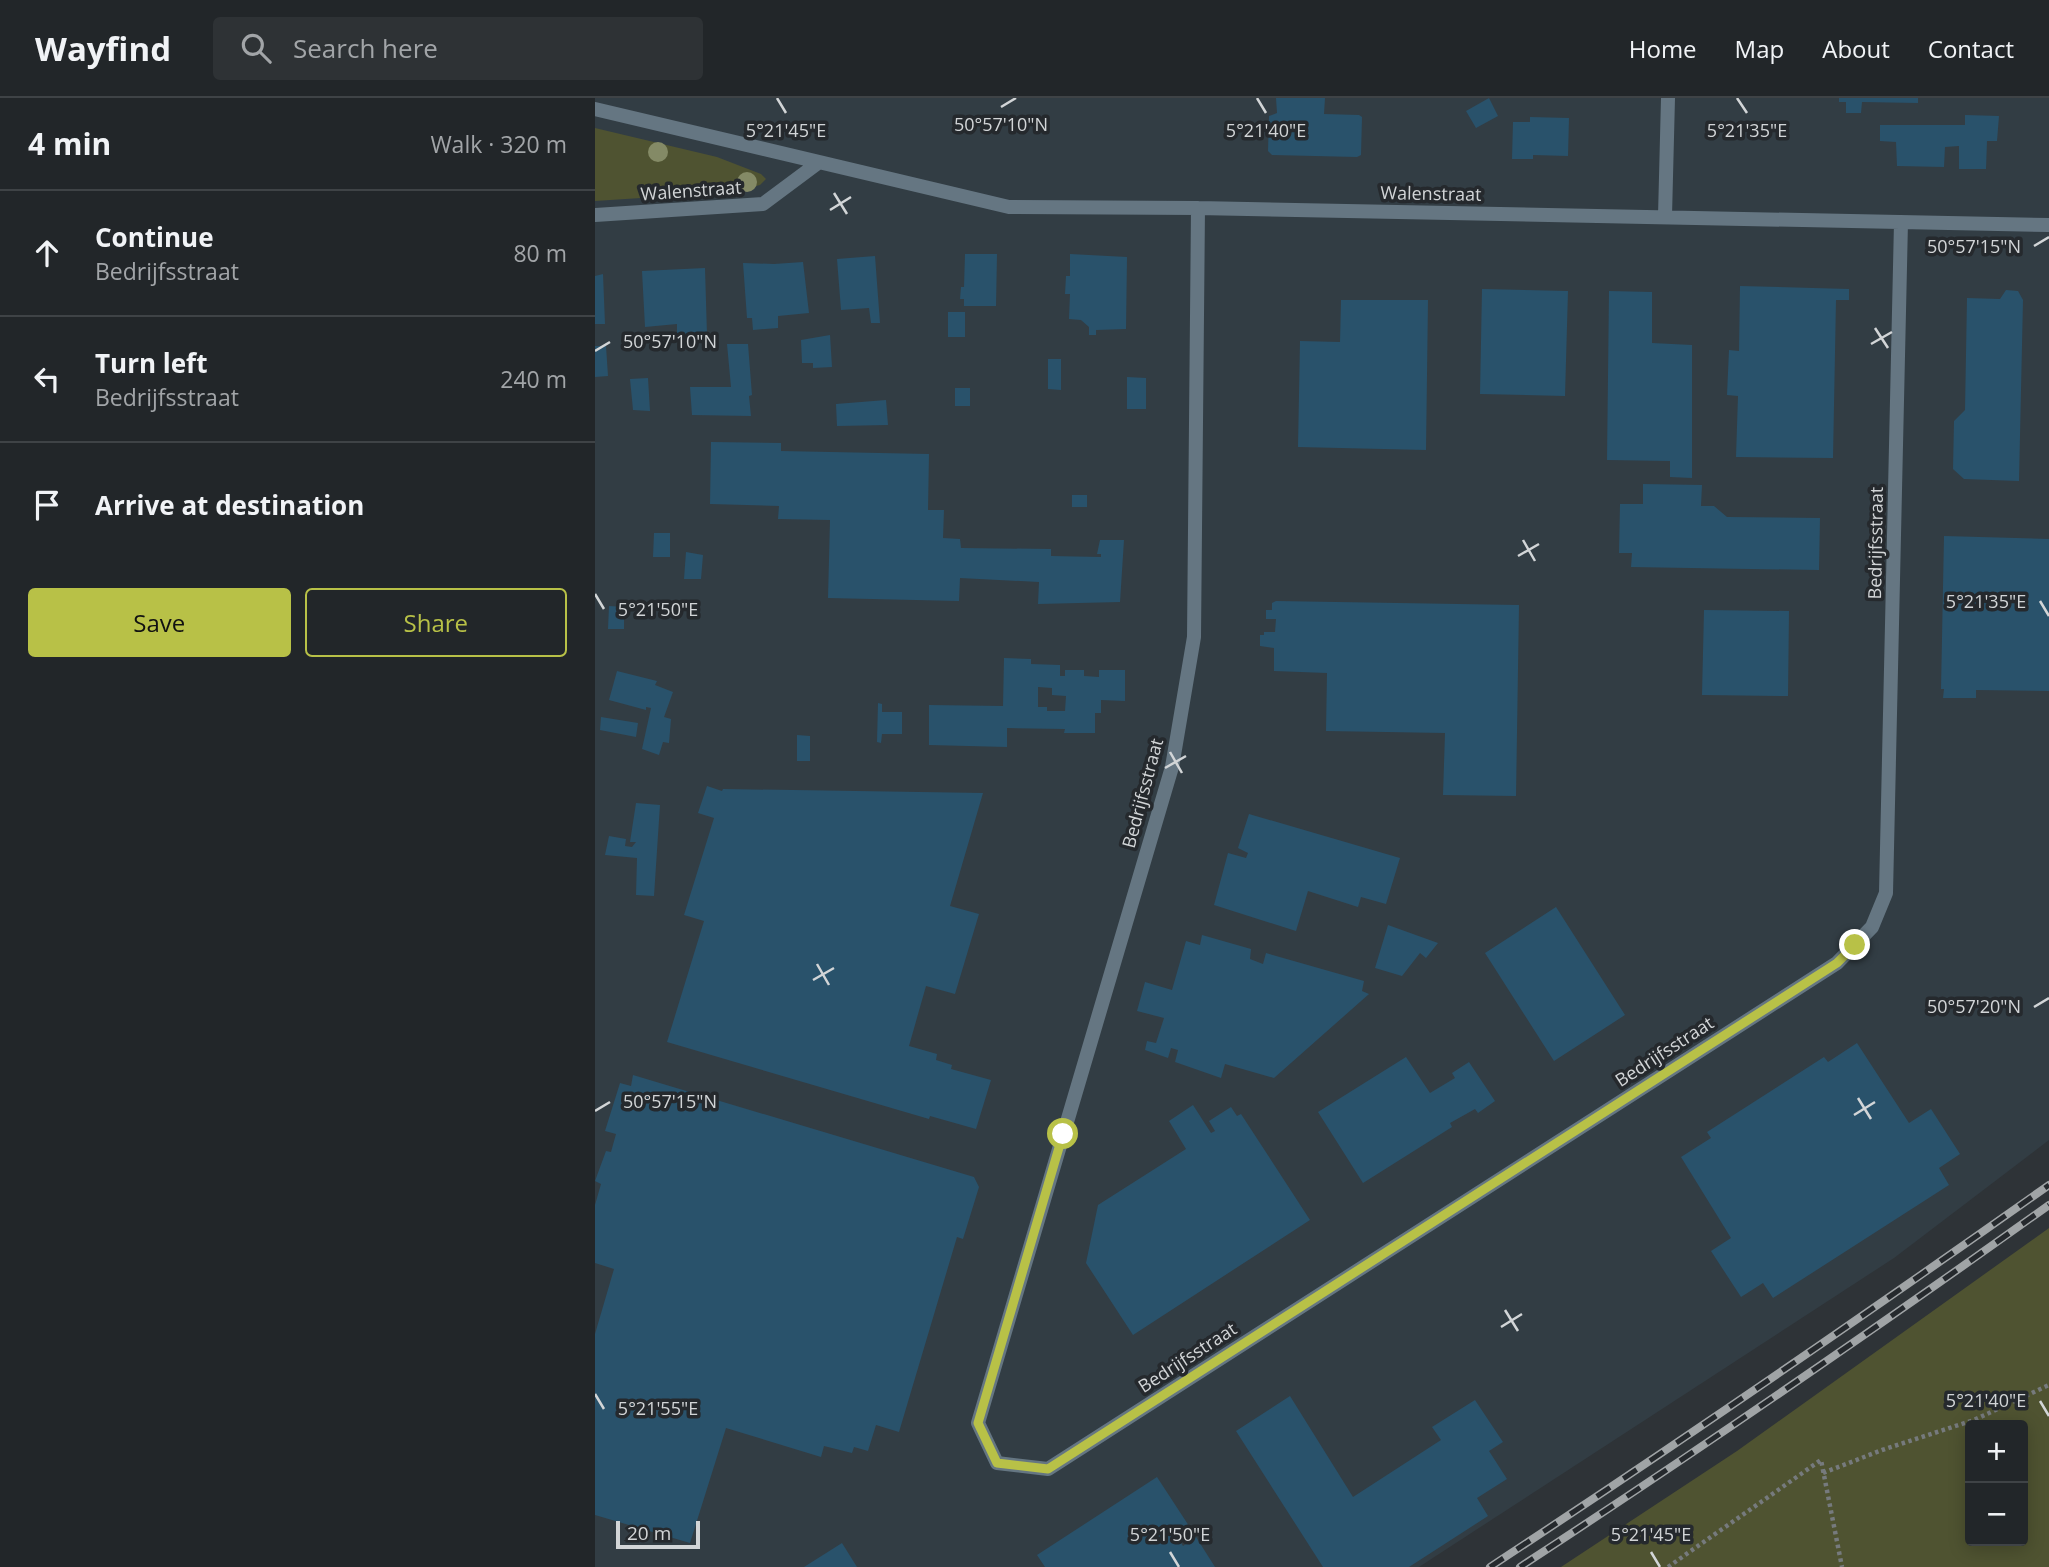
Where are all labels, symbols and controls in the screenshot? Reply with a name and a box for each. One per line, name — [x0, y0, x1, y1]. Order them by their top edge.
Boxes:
search box — [213, 17, 703, 80]
text: Wayfind — [35, 26, 171, 71]
icon: search — [237, 29, 275, 67]
text: Search here — [293, 30, 438, 66]
text: Home — [1629, 32, 1697, 65]
text: Map — [1735, 32, 1784, 65]
text: About — [1822, 32, 1890, 65]
text: Contact — [1928, 32, 2014, 65]
text: 50°57'10"N — [954, 112, 1048, 136]
text: 5°21'45"E — [746, 118, 826, 142]
text: 5°21'40"E — [1226, 118, 1306, 142]
text: 5°21'35"E — [1707, 118, 1787, 142]
text: 4 min — [28, 123, 111, 164]
text: Walk · 320 m — [430, 128, 567, 160]
street label: Walenstraat — [640, 175, 742, 205]
street label: Walenstraat — [1380, 180, 1482, 206]
text: Continue — [95, 219, 214, 255]
icon: ahead — [28, 234, 66, 272]
text: 50°57'15"N — [1927, 234, 2021, 258]
text: 80 m — [513, 237, 567, 269]
text: Bedrijfsstraat — [95, 255, 239, 287]
text: 50°57'10"N — [623, 329, 717, 353]
text: Turn left — [95, 345, 207, 381]
icon: left — [28, 360, 66, 398]
text: 240 m — [500, 363, 567, 395]
text: Bedrijfsstraat — [95, 381, 239, 413]
icon: arrive — [28, 486, 66, 524]
street label: Bedrijfsstraat — [1862, 486, 1888, 600]
text: Arrive at destination — [95, 487, 364, 523]
button: Save — [28, 588, 291, 657]
button: Share — [305, 588, 567, 657]
text: 5°21'35"E — [1946, 589, 2026, 613]
text: 5°21'50"E — [618, 597, 698, 621]
street label: Bedrijfsstraat — [1116, 736, 1168, 850]
route end — [1839, 929, 1870, 960]
text: 50°57'20"N — [1927, 994, 2021, 1018]
street label: Bedrijfsstraat — [1610, 1010, 1718, 1092]
text: 50°57'15"N — [623, 1089, 717, 1113]
route start — [1047, 1118, 1078, 1149]
street label: Bedrijfsstraat — [1133, 1316, 1241, 1398]
text: 5°21'40"E — [1946, 1388, 2026, 1412]
text: 5°21'55"E — [618, 1396, 698, 1420]
map controls — [1965, 1420, 2028, 1546]
button: + — [1965, 1420, 2028, 1483]
button: − — [1965, 1483, 2028, 1546]
scale bar — [616, 1518, 700, 1550]
text: 20 m — [627, 1520, 671, 1546]
text: 5°21'50"E — [1130, 1522, 1210, 1546]
text: 5°21'45"E — [1611, 1522, 1691, 1546]

